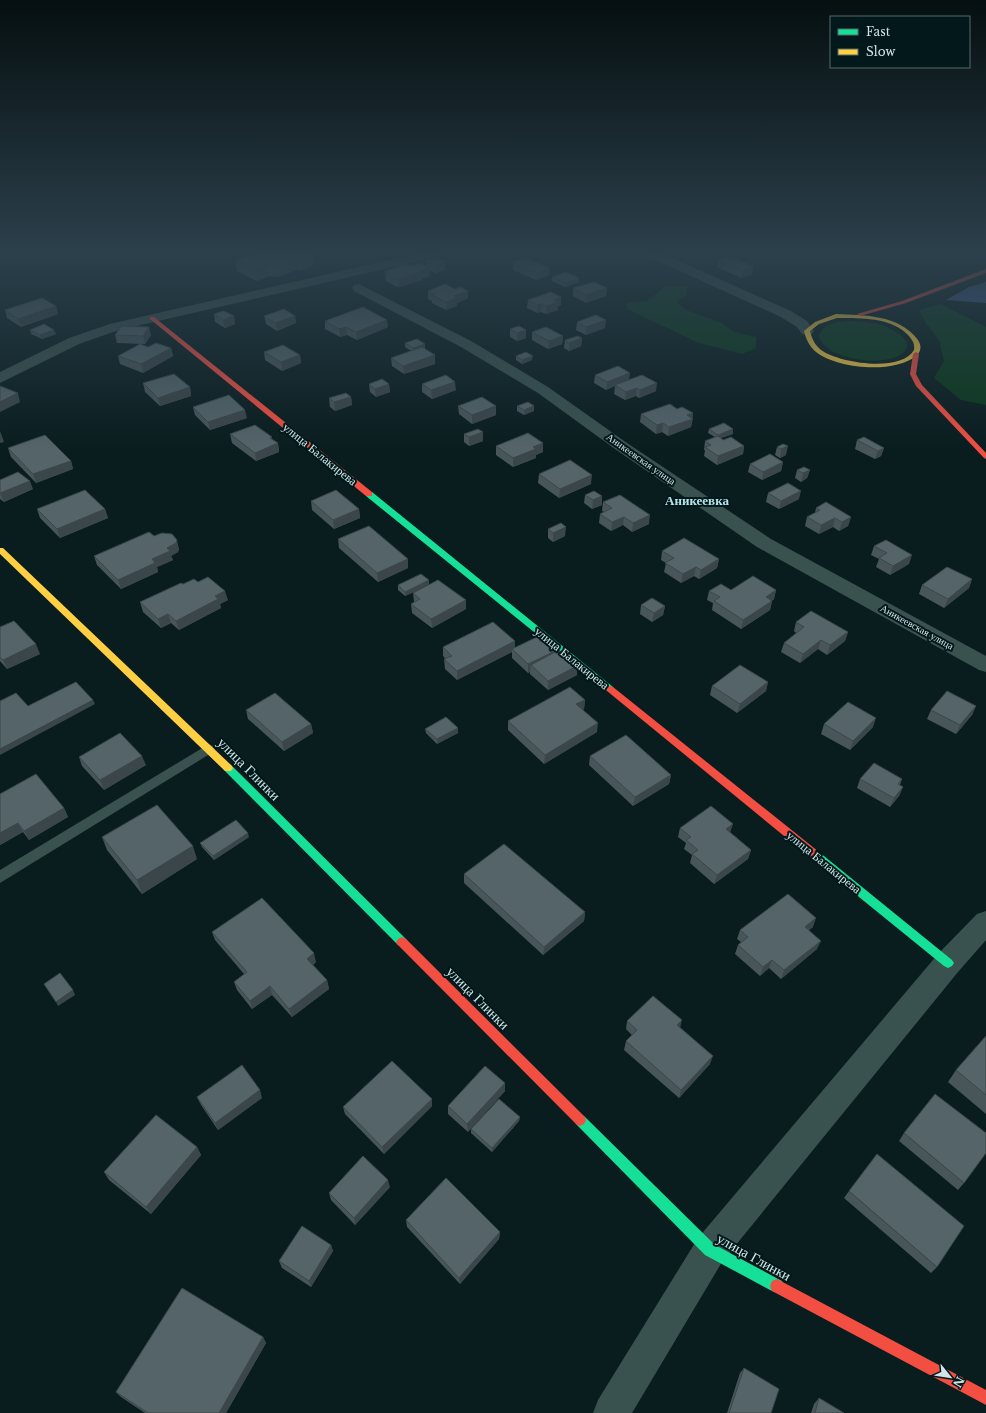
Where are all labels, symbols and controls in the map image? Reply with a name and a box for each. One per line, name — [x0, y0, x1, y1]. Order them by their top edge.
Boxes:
legend — [830, 16, 970, 68]
text: Fast — [866, 24, 891, 39]
text: Slow — [866, 44, 896, 59]
street label: улица Балакирева — [280, 419, 361, 489]
street label: Аникеевская улица — [604, 430, 679, 488]
district label: Аникеевка — [665, 492, 729, 509]
street label: Аникеевская улица — [878, 601, 956, 653]
street label: улица Балакирева — [532, 623, 613, 693]
street label: улица Глинки — [214, 734, 285, 805]
street label: улица Балакирева — [784, 827, 865, 897]
street label: улица Глинки — [443, 963, 514, 1034]
street label: улица Глинки — [714, 1229, 795, 1285]
north arrow — [930, 1357, 970, 1397]
text: N — [950, 1374, 967, 1391]

